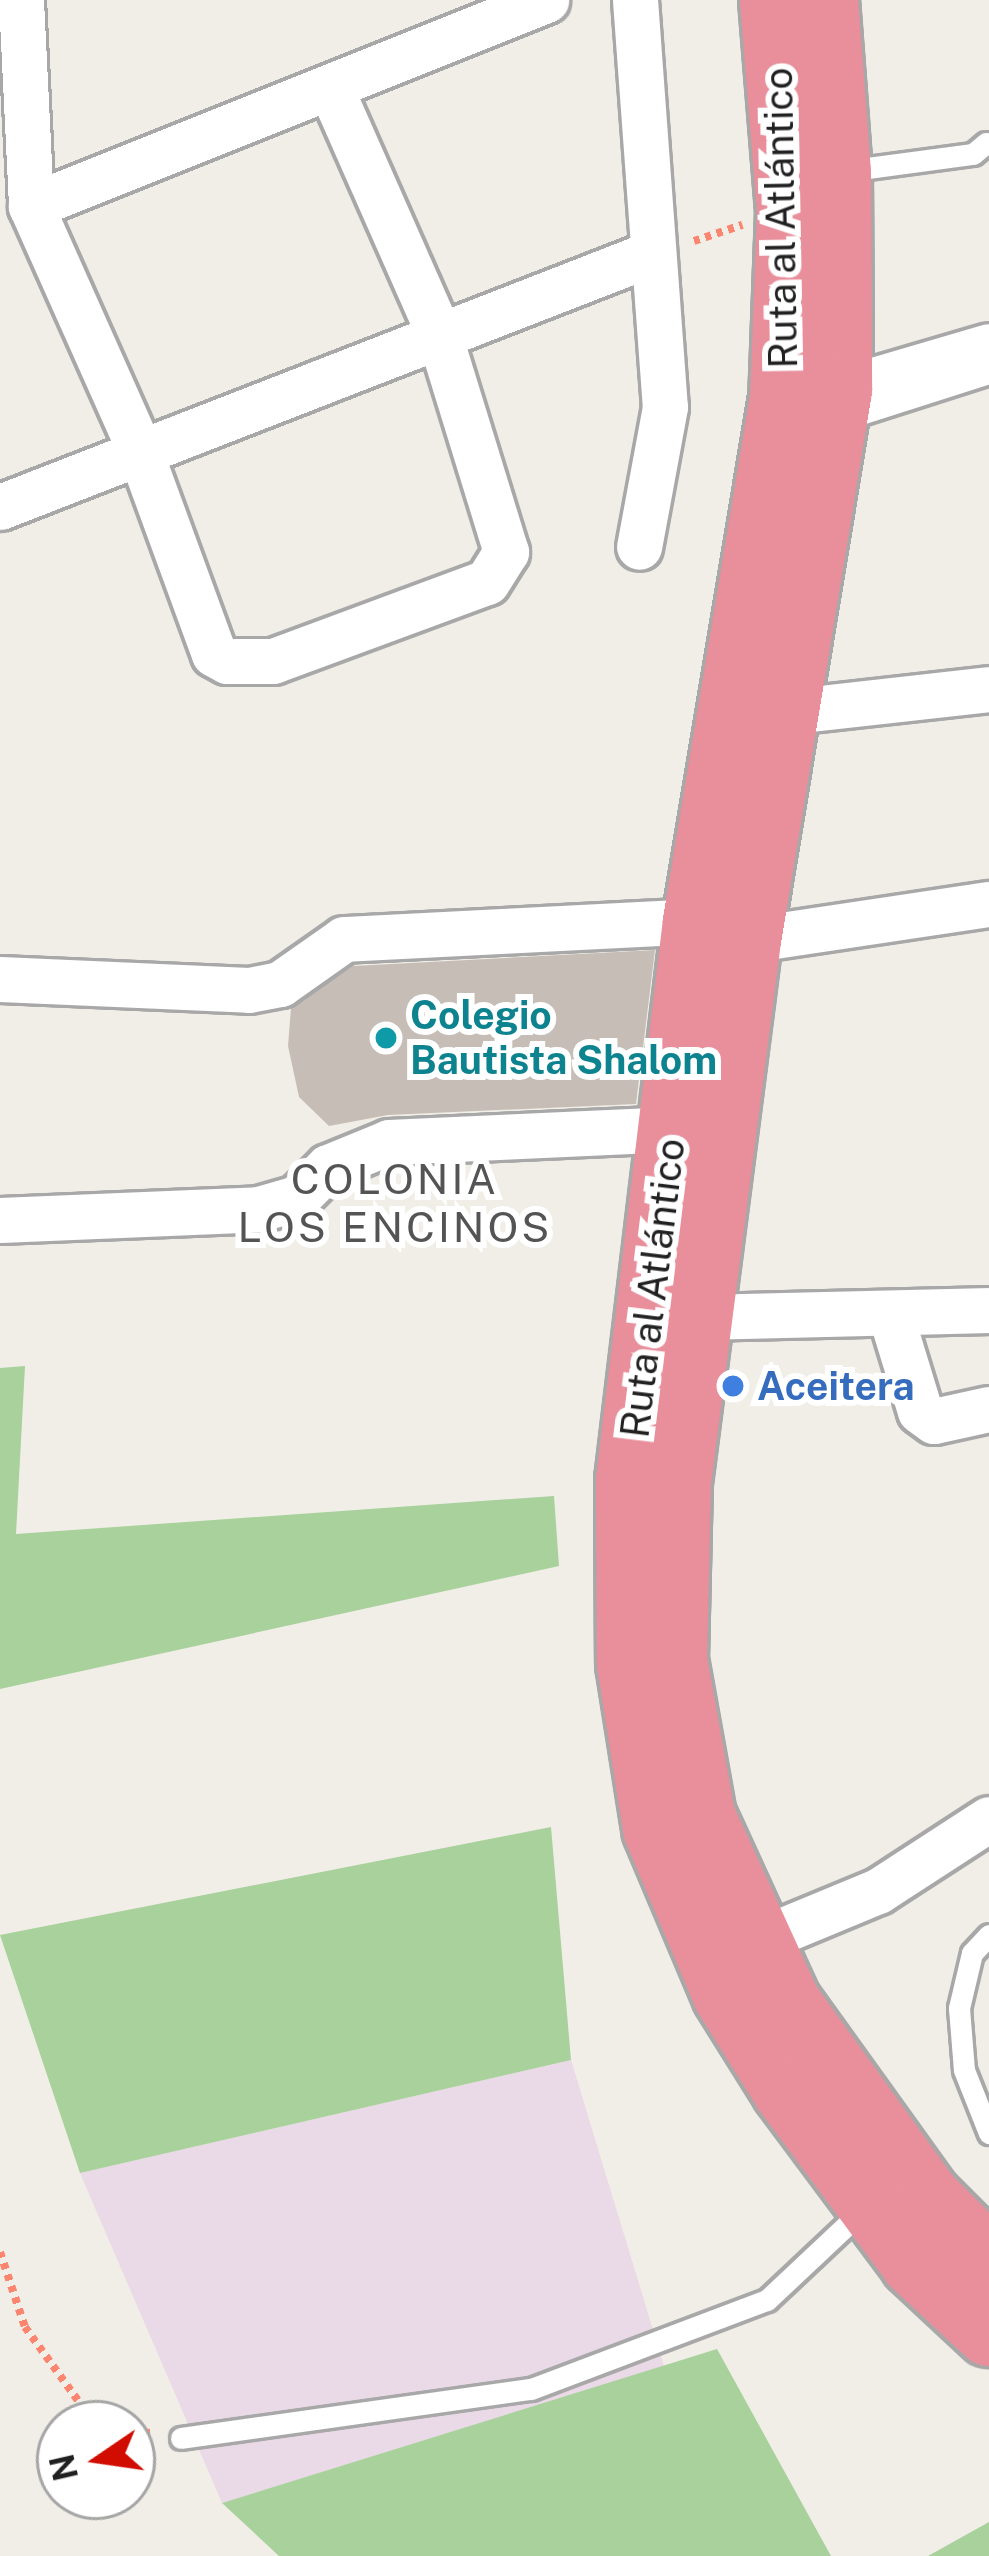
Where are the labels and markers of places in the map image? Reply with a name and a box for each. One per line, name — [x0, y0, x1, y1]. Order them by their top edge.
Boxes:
place label: Colegio Bautista Shalom — [410, 993, 717, 1084]
marker: Colegio Bautista Shalom — [373, 1025, 399, 1051]
place label: Aceitera — [757, 1363, 915, 1409]
marker: Aceitera — [720, 1373, 746, 1399]

